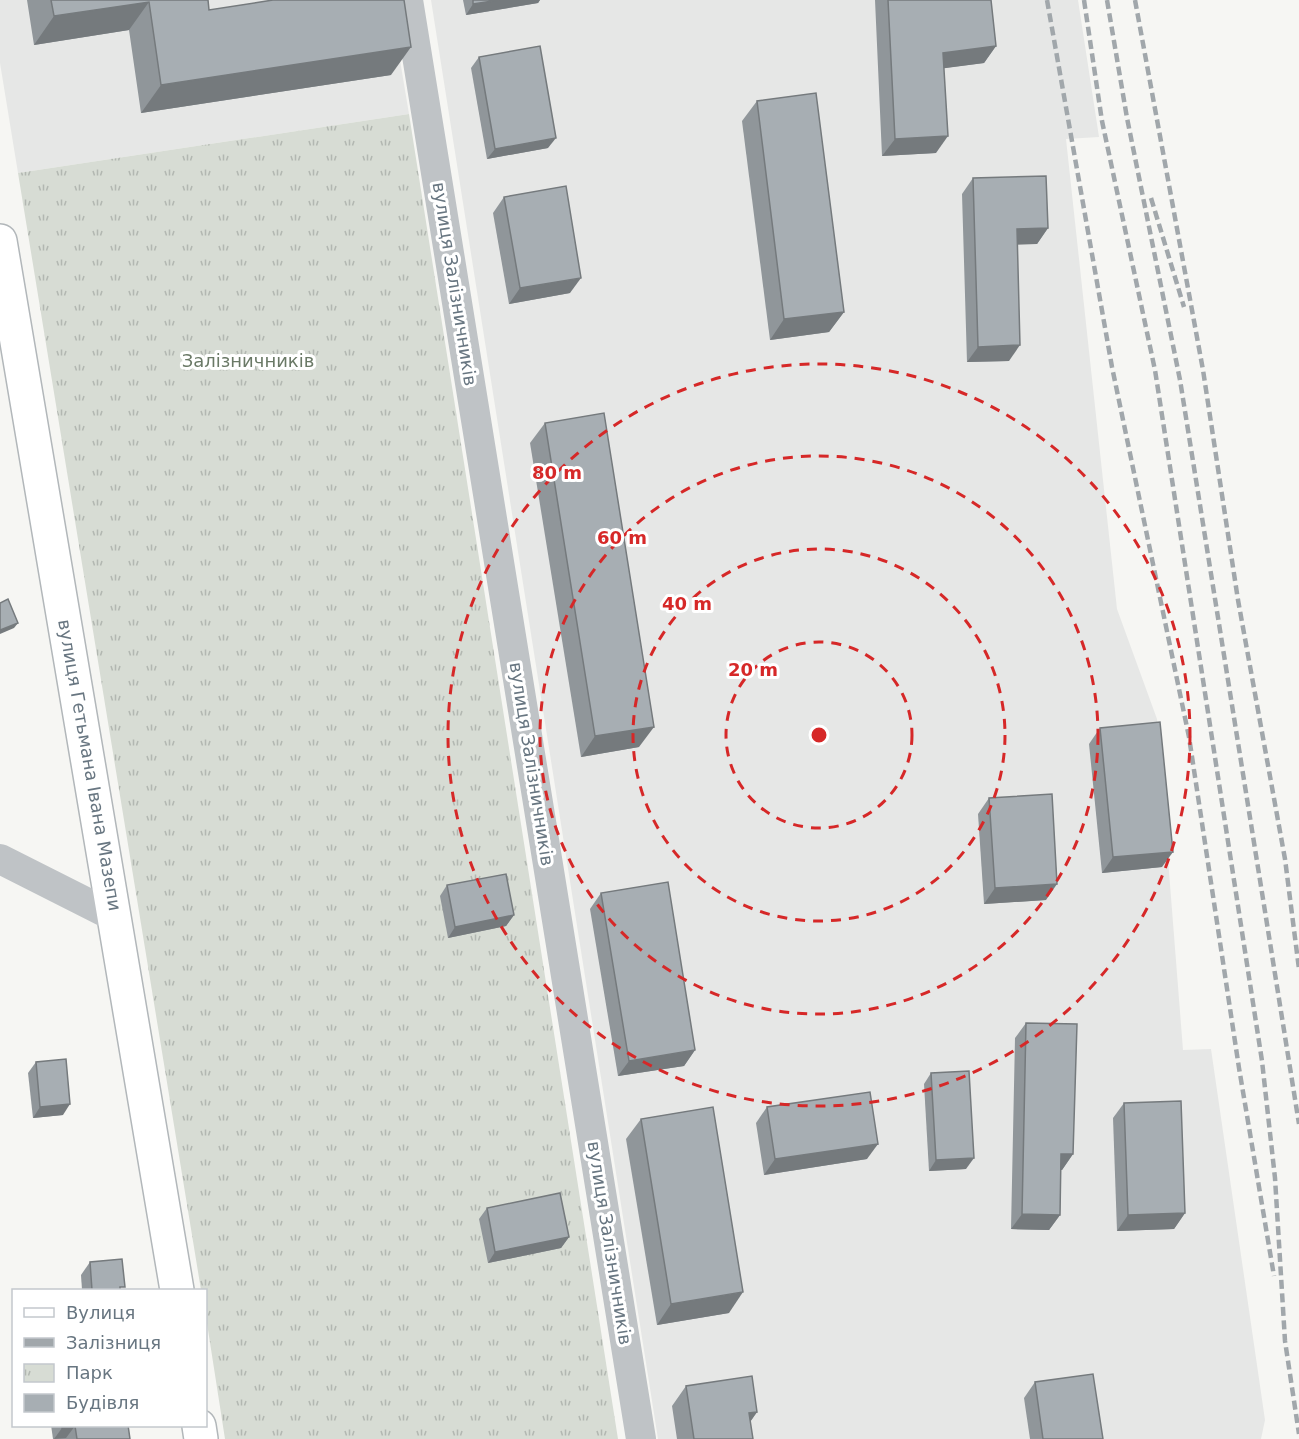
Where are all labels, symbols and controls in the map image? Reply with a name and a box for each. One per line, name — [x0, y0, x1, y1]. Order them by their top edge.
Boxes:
street label: вулиця Залізничників — [429, 181, 481, 387]
park label: Залізничників — [182, 350, 314, 371]
text: 80 m — [532, 462, 582, 483]
text: 60 m — [597, 527, 647, 548]
text: 40 m — [662, 593, 712, 614]
street label: вулиця Гетьмана Івана Мазепи — [54, 618, 126, 912]
text: 20 m — [728, 659, 778, 680]
street label: вулиця Залізничників — [506, 661, 558, 867]
centre of rings — [809, 725, 829, 745]
street label: вулиця Залізничників — [584, 1140, 636, 1346]
legend — [12, 1289, 207, 1427]
text: Вулиця — [66, 1302, 135, 1323]
text: Залізниця — [66, 1332, 161, 1353]
text: Парк — [66, 1362, 113, 1383]
text: Будівля — [66, 1392, 139, 1413]

